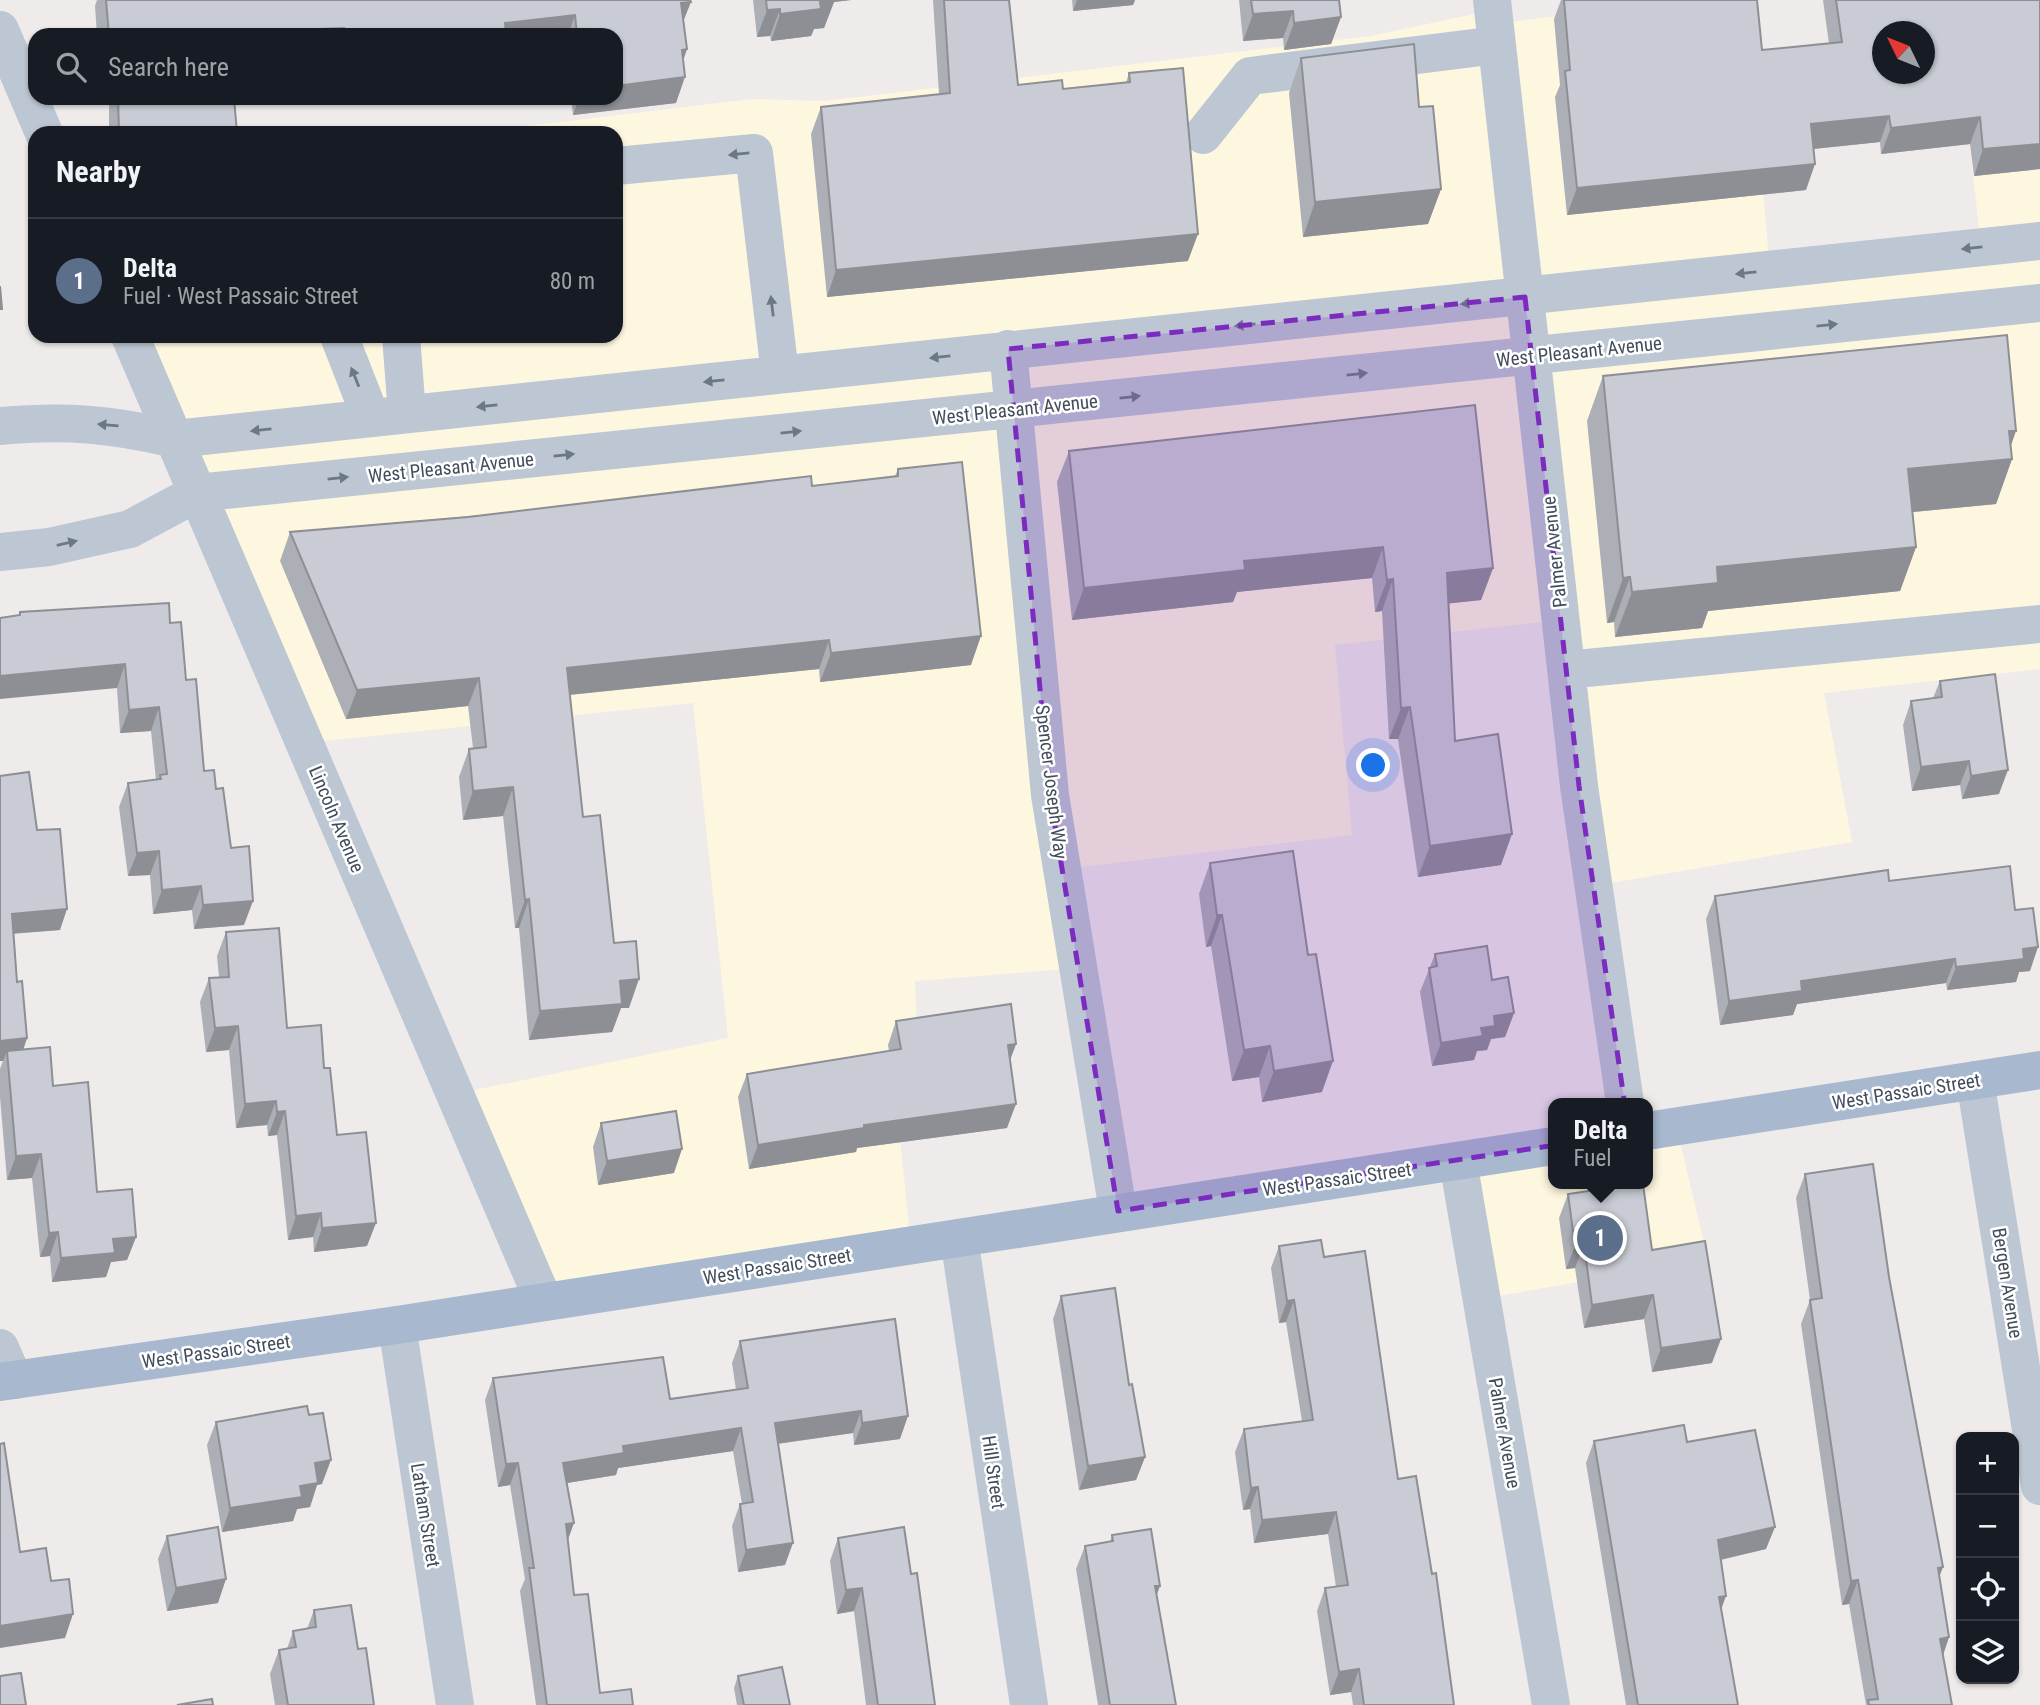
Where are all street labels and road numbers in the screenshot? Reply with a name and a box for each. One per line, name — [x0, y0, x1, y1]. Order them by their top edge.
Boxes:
street label: West Pleasant Avenue — [1495, 331, 1663, 372]
street label: West Pleasant Avenue — [931, 389, 1099, 430]
street label: West Pleasant Avenue — [367, 447, 535, 488]
street label: Palmer Avenue — [1537, 495, 1572, 609]
street label: Spencer Joseph Way — [1031, 704, 1072, 861]
street label: Lincoln Avenue — [304, 762, 369, 876]
street label: West Passaic Street — [1830, 1068, 1982, 1115]
street label: West Passaic Street — [1261, 1158, 1413, 1201]
street label: Bergen Avenue — [1987, 1226, 2028, 1340]
street label: West Passaic Street — [701, 1243, 853, 1290]
street label: West Passaic Street — [140, 1330, 292, 1373]
street label: Palmer Avenue — [1483, 1376, 1526, 1490]
street label: Hill Street — [977, 1434, 1010, 1510]
street label: Latham Street — [406, 1461, 445, 1569]

